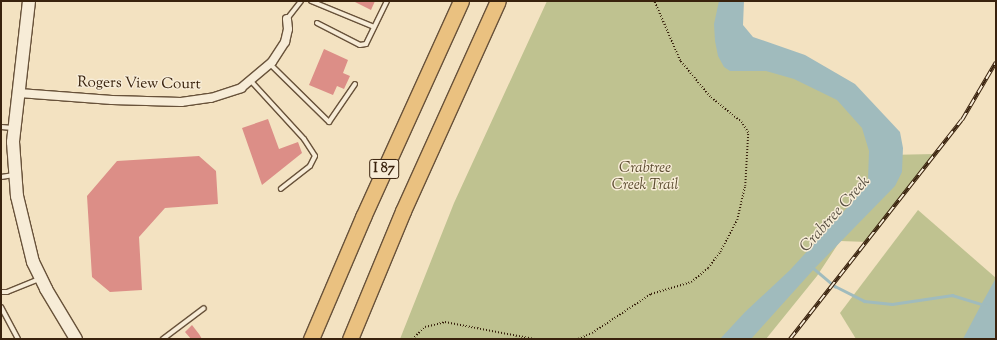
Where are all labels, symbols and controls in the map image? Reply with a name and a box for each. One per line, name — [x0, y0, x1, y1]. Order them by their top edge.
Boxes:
street label: Rogers View Court — [77, 74, 201, 94]
road number: I 87 — [369, 157, 399, 181]
park label: Crabtree Creek Trail — [612, 159, 678, 194]
water label: Crabtree Creek — [797, 173, 875, 257]

